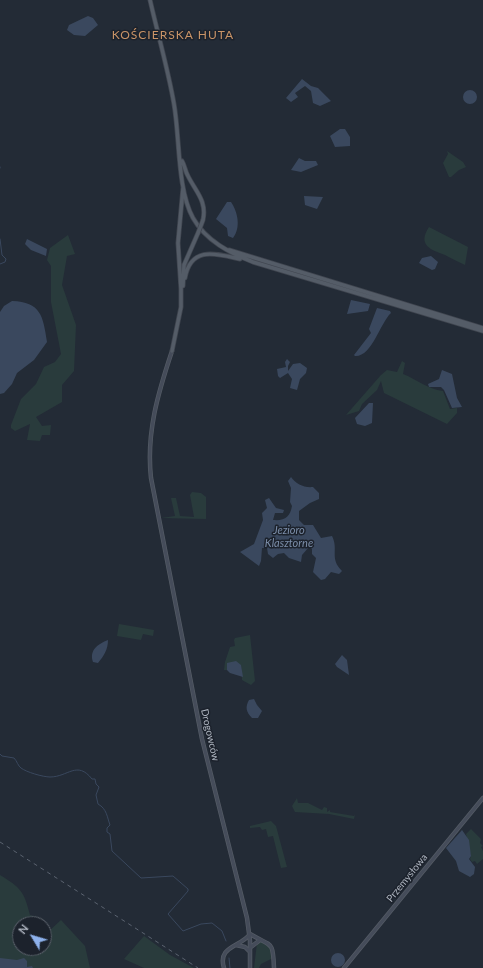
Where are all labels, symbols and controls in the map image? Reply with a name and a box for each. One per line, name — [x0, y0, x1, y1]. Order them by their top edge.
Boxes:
district label: KOŚCIERSKA HUTA — [112, 28, 234, 42]
water label: Jezioro Klasztorne — [265, 523, 313, 549]
street label: Drogowców — [198, 708, 222, 762]
street label: Przemysłowa — [384, 852, 430, 904]
north arrow — [12, 916, 52, 956]
text: N — [15, 922, 31, 936]

